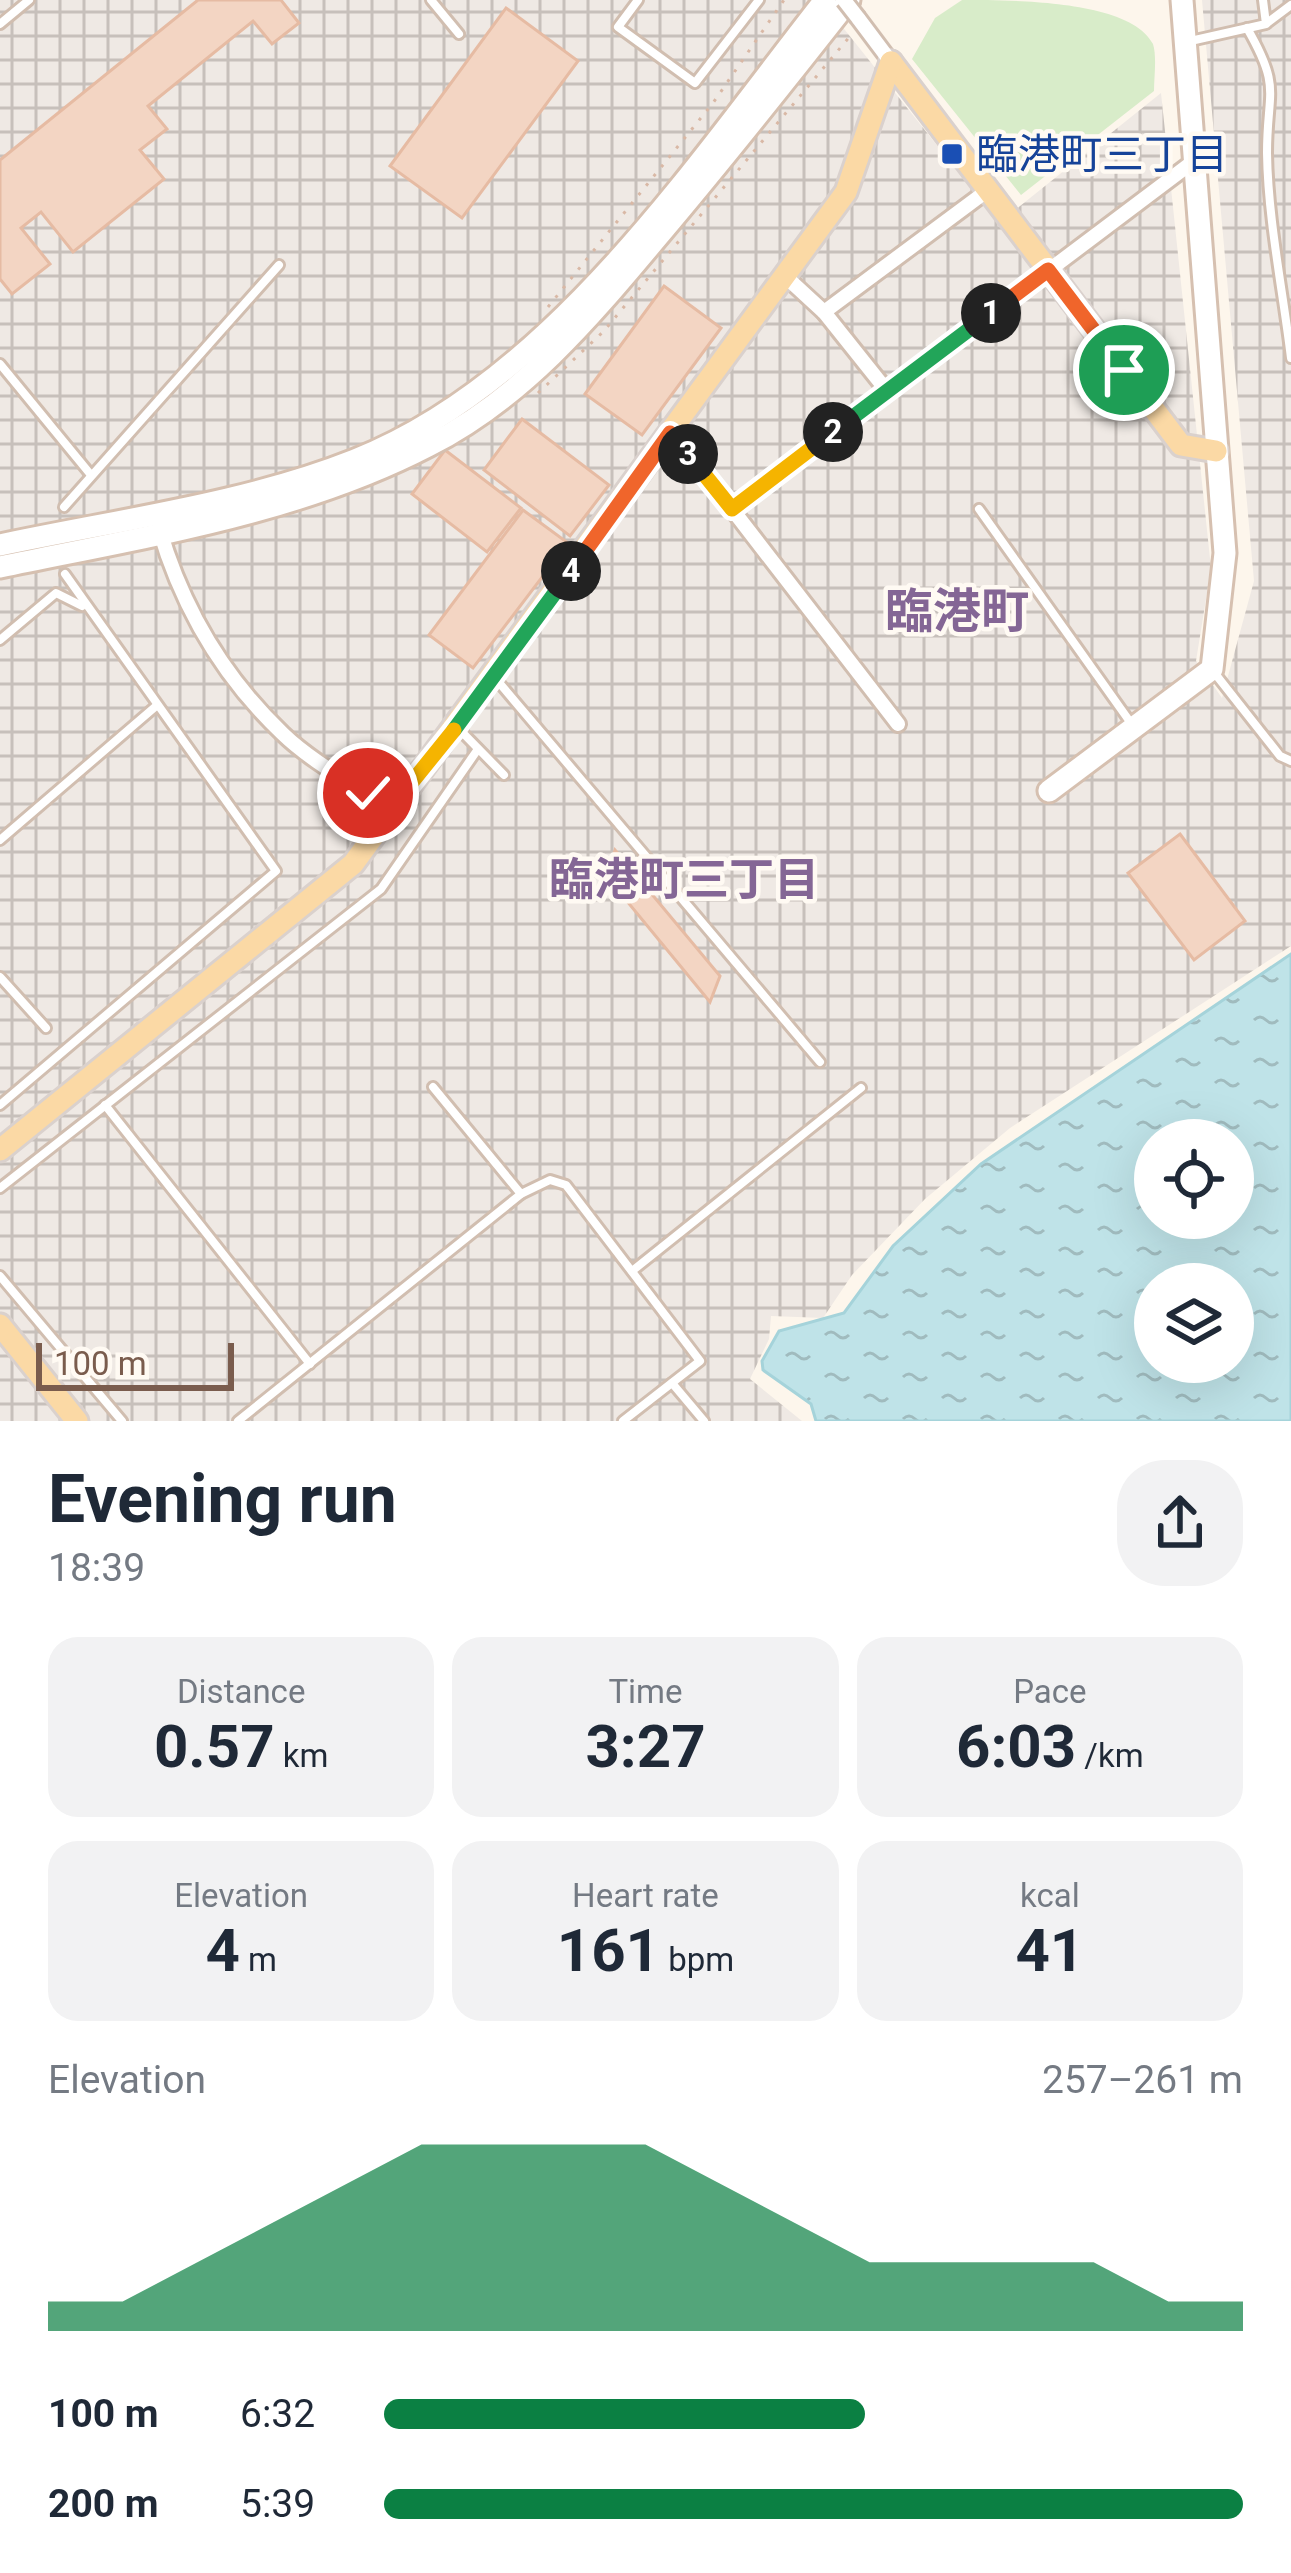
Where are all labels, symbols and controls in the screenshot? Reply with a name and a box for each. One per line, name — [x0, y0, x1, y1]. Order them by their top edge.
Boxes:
place label: 臨港町三丁目 — [976, 130, 1228, 179]
marker: 臨港町三丁目 — [939, 141, 965, 167]
pin: 1 — [961, 283, 1021, 343]
text: 1 — [982, 293, 1000, 332]
pin — [1073, 319, 1175, 421]
icon: arrive — [1091, 337, 1157, 403]
pin: 2 — [803, 402, 863, 462]
text: 2 — [824, 412, 842, 451]
pin: 3 — [658, 424, 718, 484]
text: 3 — [679, 434, 697, 473]
pin: 4 — [541, 541, 601, 601]
text: 4 — [562, 551, 580, 590]
district label: 臨港町 — [885, 583, 1029, 640]
pin — [317, 742, 419, 844]
icon: check — [335, 760, 401, 826]
district label: 臨港町三丁目 — [549, 853, 819, 906]
map controls — [1134, 1119, 1254, 1383]
button: locate — [1134, 1119, 1254, 1239]
button: layers — [1134, 1263, 1254, 1383]
scale bar — [36, 1337, 234, 1390]
text: 100 m — [54, 1344, 147, 1383]
button: share — [1117, 1460, 1243, 1586]
text: Evening run — [48, 1461, 397, 1538]
text: 18:39 — [48, 1545, 145, 1591]
text: Distance — [177, 1672, 305, 1711]
text: Time — [608, 1672, 683, 1711]
text: Pace — [1013, 1672, 1087, 1711]
text: 0.57 — [154, 1711, 275, 1782]
text: 3:27 — [585, 1711, 706, 1782]
text: 6:03 — [956, 1711, 1076, 1782]
text: km — [275, 1736, 328, 1775]
text: /km — [1076, 1736, 1144, 1775]
text: Elevation — [174, 1876, 308, 1915]
text: Heart rate — [572, 1876, 719, 1915]
text: kcal — [1020, 1876, 1080, 1915]
text: 4 — [205, 1915, 240, 1986]
text: 161 — [557, 1915, 660, 1986]
text: 41 — [1015, 1915, 1084, 1986]
text: m — [240, 1940, 277, 1979]
text: bpm — [660, 1940, 734, 1979]
text: Elevation — [48, 2057, 206, 2103]
text: 257–261 m — [1042, 2057, 1243, 2103]
text: 100 m — [48, 2391, 159, 2437]
text: 6:32 — [240, 2391, 315, 2437]
text: 200 m — [48, 2481, 159, 2527]
text: 5:39 — [240, 2481, 315, 2527]

